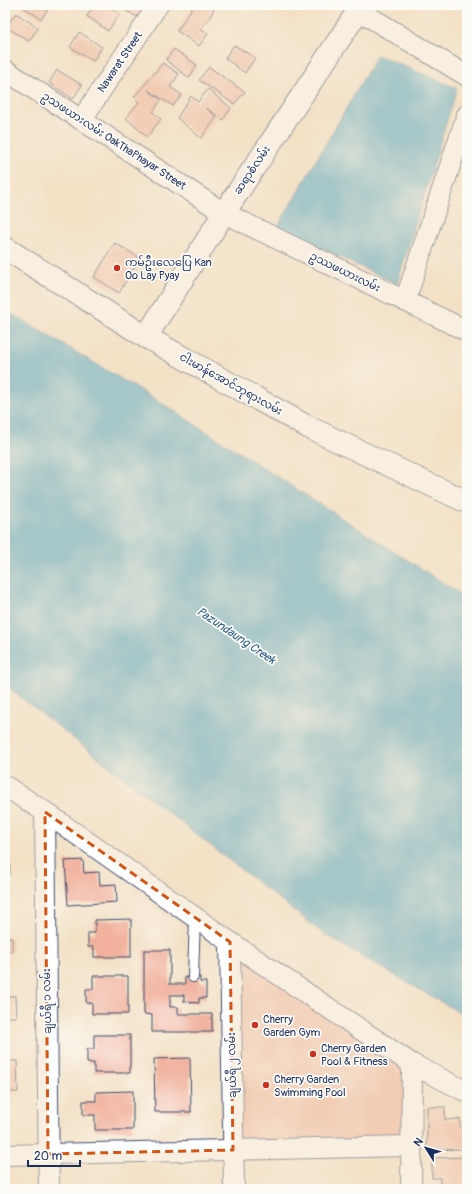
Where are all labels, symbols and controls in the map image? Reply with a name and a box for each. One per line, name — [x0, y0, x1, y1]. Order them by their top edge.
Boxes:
street label: Nawarat Street — [95, 29, 145, 95]
street label: ဥသဖယားလမ်း OakThaPhayar Street — [38, 89, 190, 195]
street label: ဆရာစံလမ်း — [230, 142, 275, 198]
street label: ဥဿဖယားလမ်း — [307, 248, 383, 297]
place label: ကမ်ဦးလေပြေ Kan Oo Lay Pyay — [125, 255, 212, 282]
marker: ကမ်ဦးလေပြေ Kan Oo Lay Pyay — [112, 263, 122, 273]
street label: ငါးမာန်အောင်ဘုရားလမ်း — [176, 349, 285, 420]
water label: Pazundaung Creek — [194, 604, 279, 668]
street label: ချယ်ရီ ၁ လမ်း — [39, 968, 56, 1034]
place label: Cherry Garden Gym — [263, 1013, 320, 1039]
marker: Cherry Garden Gym — [250, 1020, 260, 1030]
street label: ချယ်ရီ ၂ လမ်း — [224, 1032, 241, 1098]
place label: Cherry Garden Pool & Fitness — [321, 1042, 388, 1068]
marker: Cherry Garden Pool & Fitness — [308, 1049, 318, 1059]
place label: Cherry Garden Swimming Pool — [274, 1073, 346, 1099]
marker: Cherry Garden Swimming Pool — [261, 1080, 271, 1090]
north arrow — [406, 1128, 446, 1168]
text: N — [411, 1135, 426, 1149]
scale bar — [28, 1142, 80, 1168]
text: 20 m — [34, 1149, 63, 1164]

